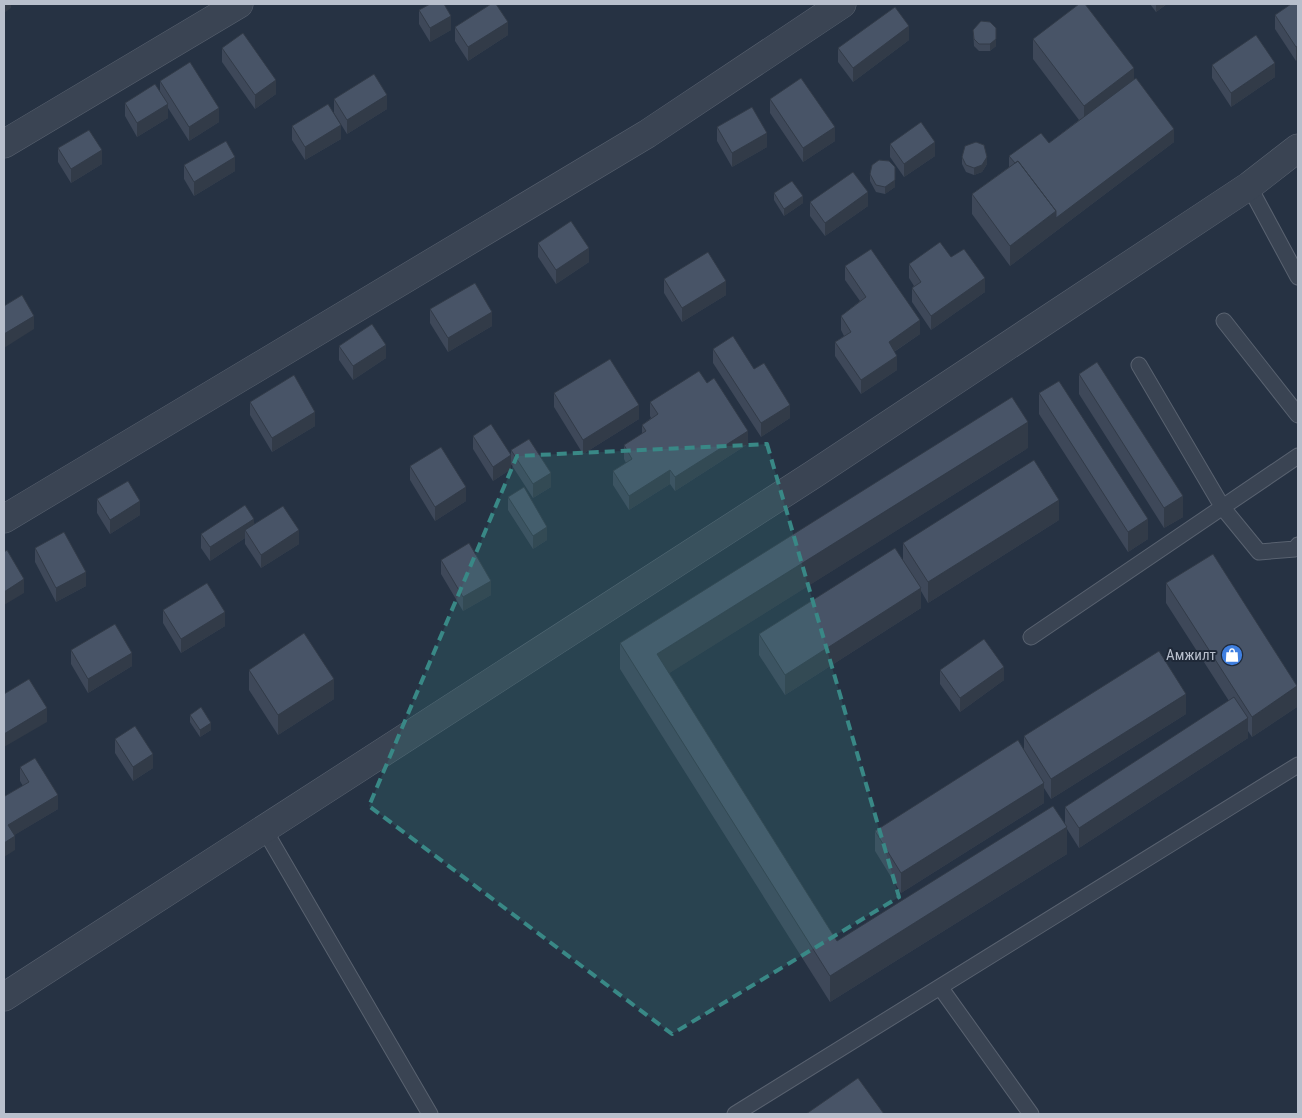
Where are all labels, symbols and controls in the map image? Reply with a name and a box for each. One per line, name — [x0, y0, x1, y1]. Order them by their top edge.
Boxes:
shop icon: Амжилт — [1220, 643, 1244, 667]
place label: Амжилт — [1166, 646, 1216, 664]

